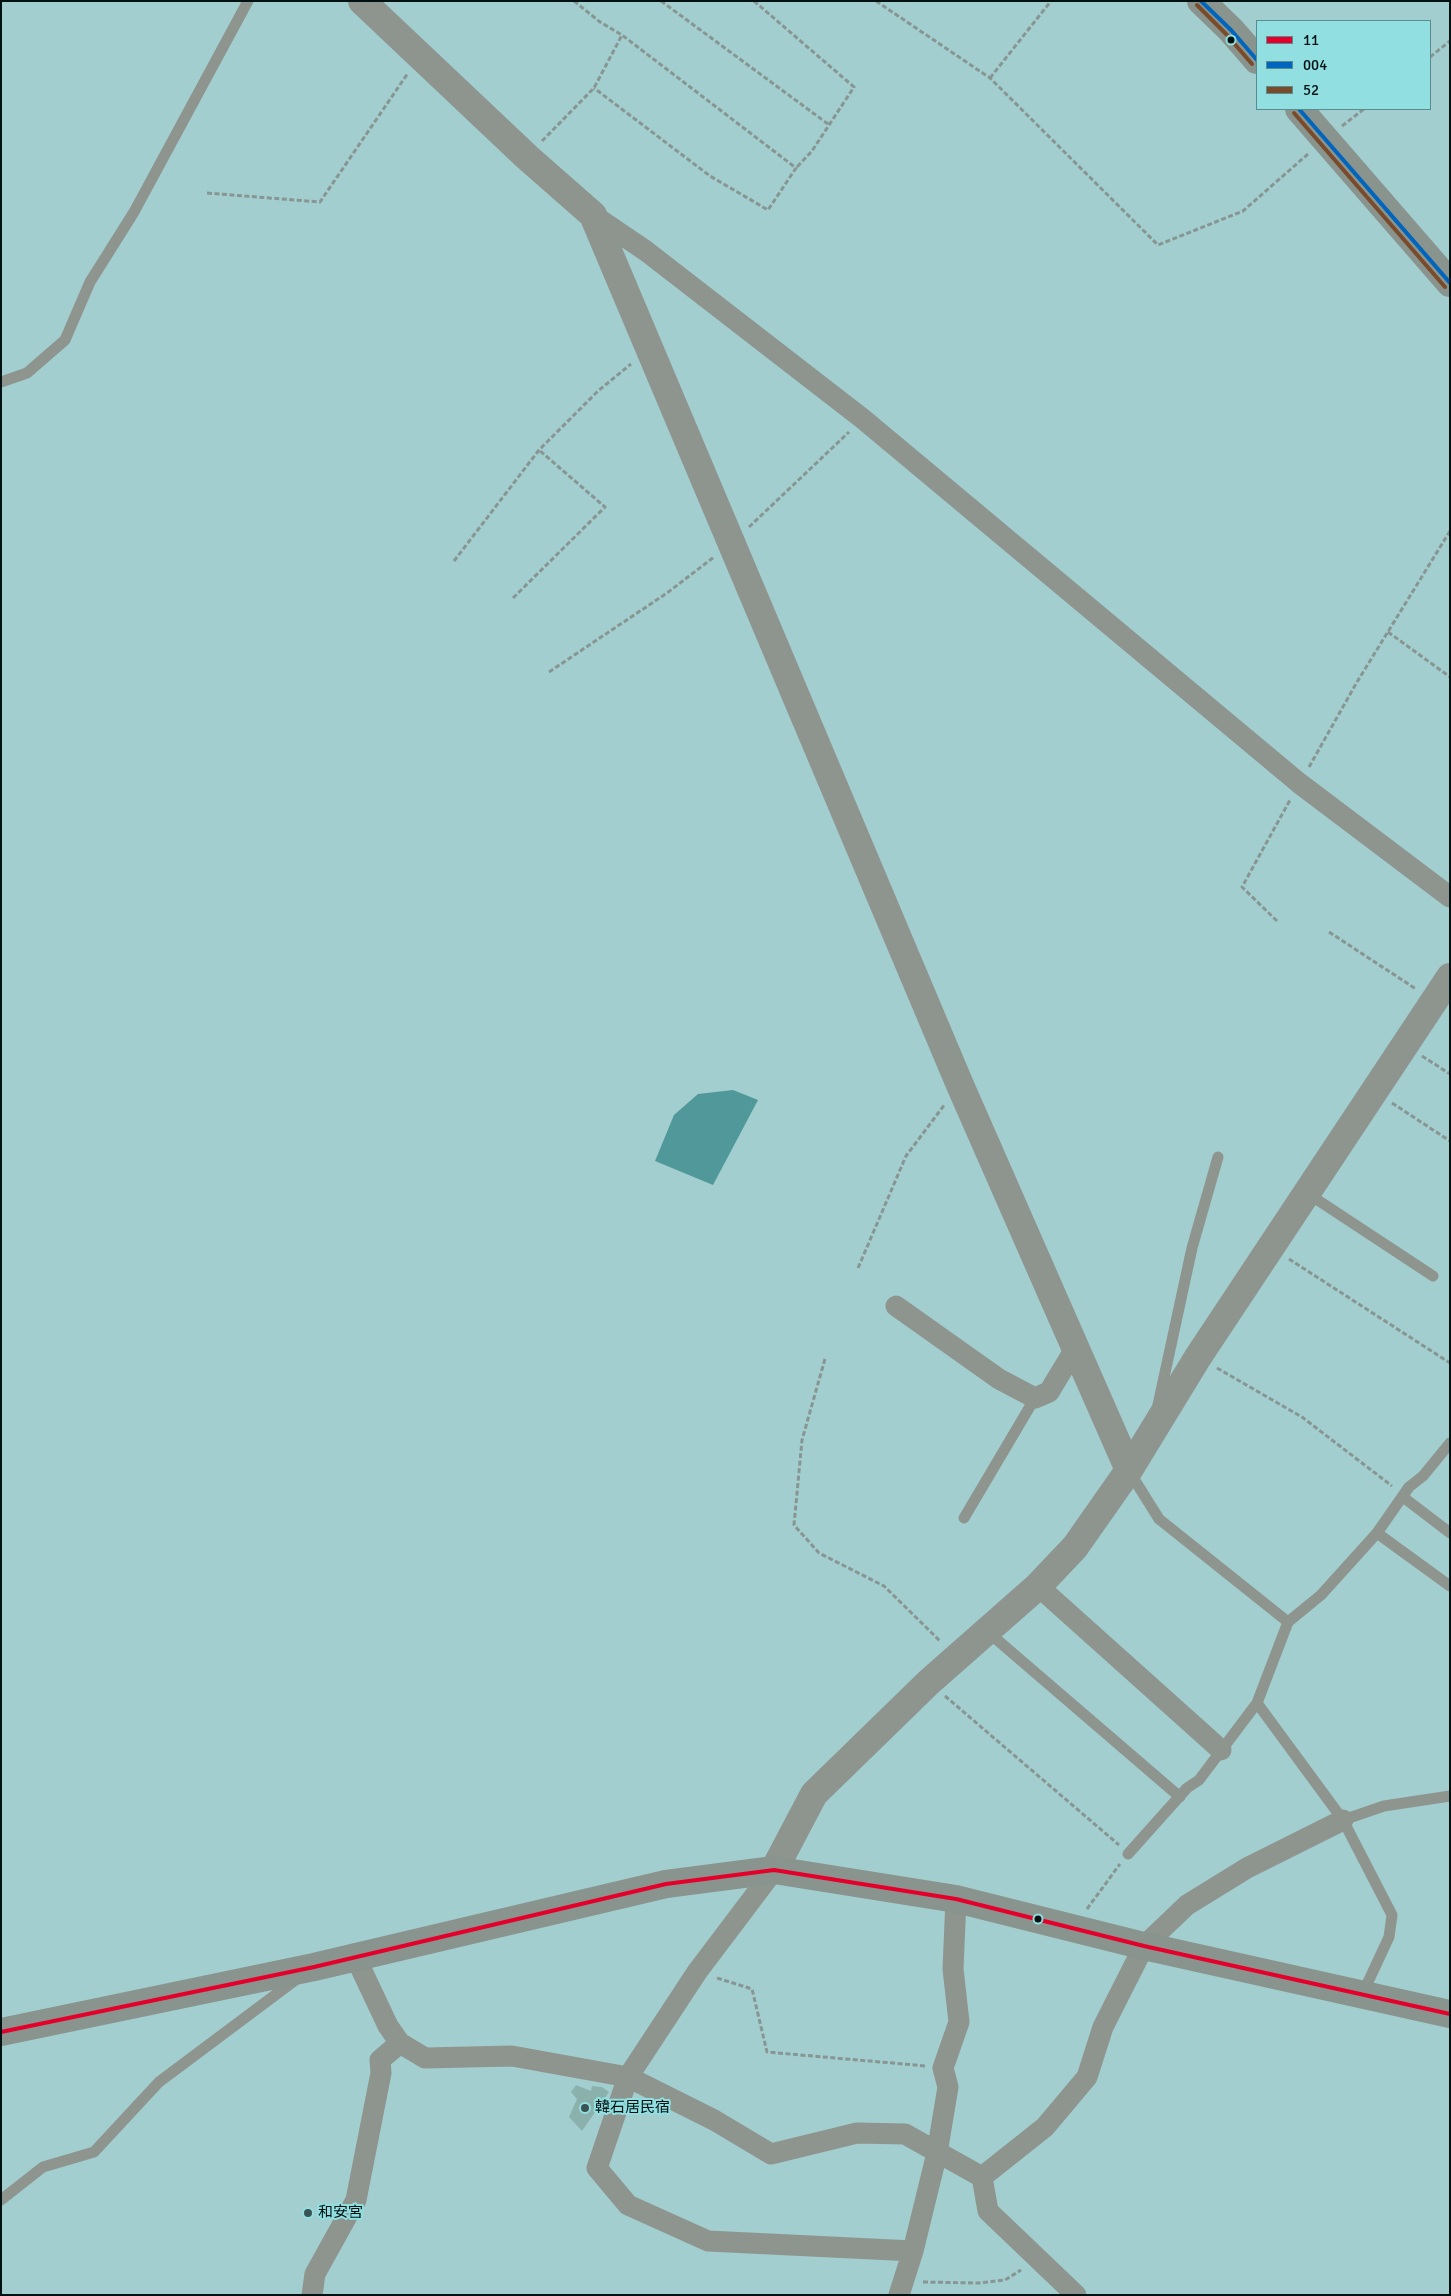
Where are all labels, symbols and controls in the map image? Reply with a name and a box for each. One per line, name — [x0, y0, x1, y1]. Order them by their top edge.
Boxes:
legend — [1256, 20, 1431, 110]
text: 11 — [1303, 31, 1319, 49]
unlabelled marker — [1226, 35, 1236, 45]
text: 004 — [1303, 56, 1327, 74]
text: 52 — [1303, 81, 1319, 99]
unlabelled marker — [1033, 1914, 1043, 1924]
place label: 韓石居民宿 — [595, 2099, 670, 2117]
marker: 韓石居民宿 — [579, 2102, 591, 2114]
place label: 和安宮 — [318, 2204, 363, 2222]
marker: 和安宮 — [302, 2207, 314, 2219]

